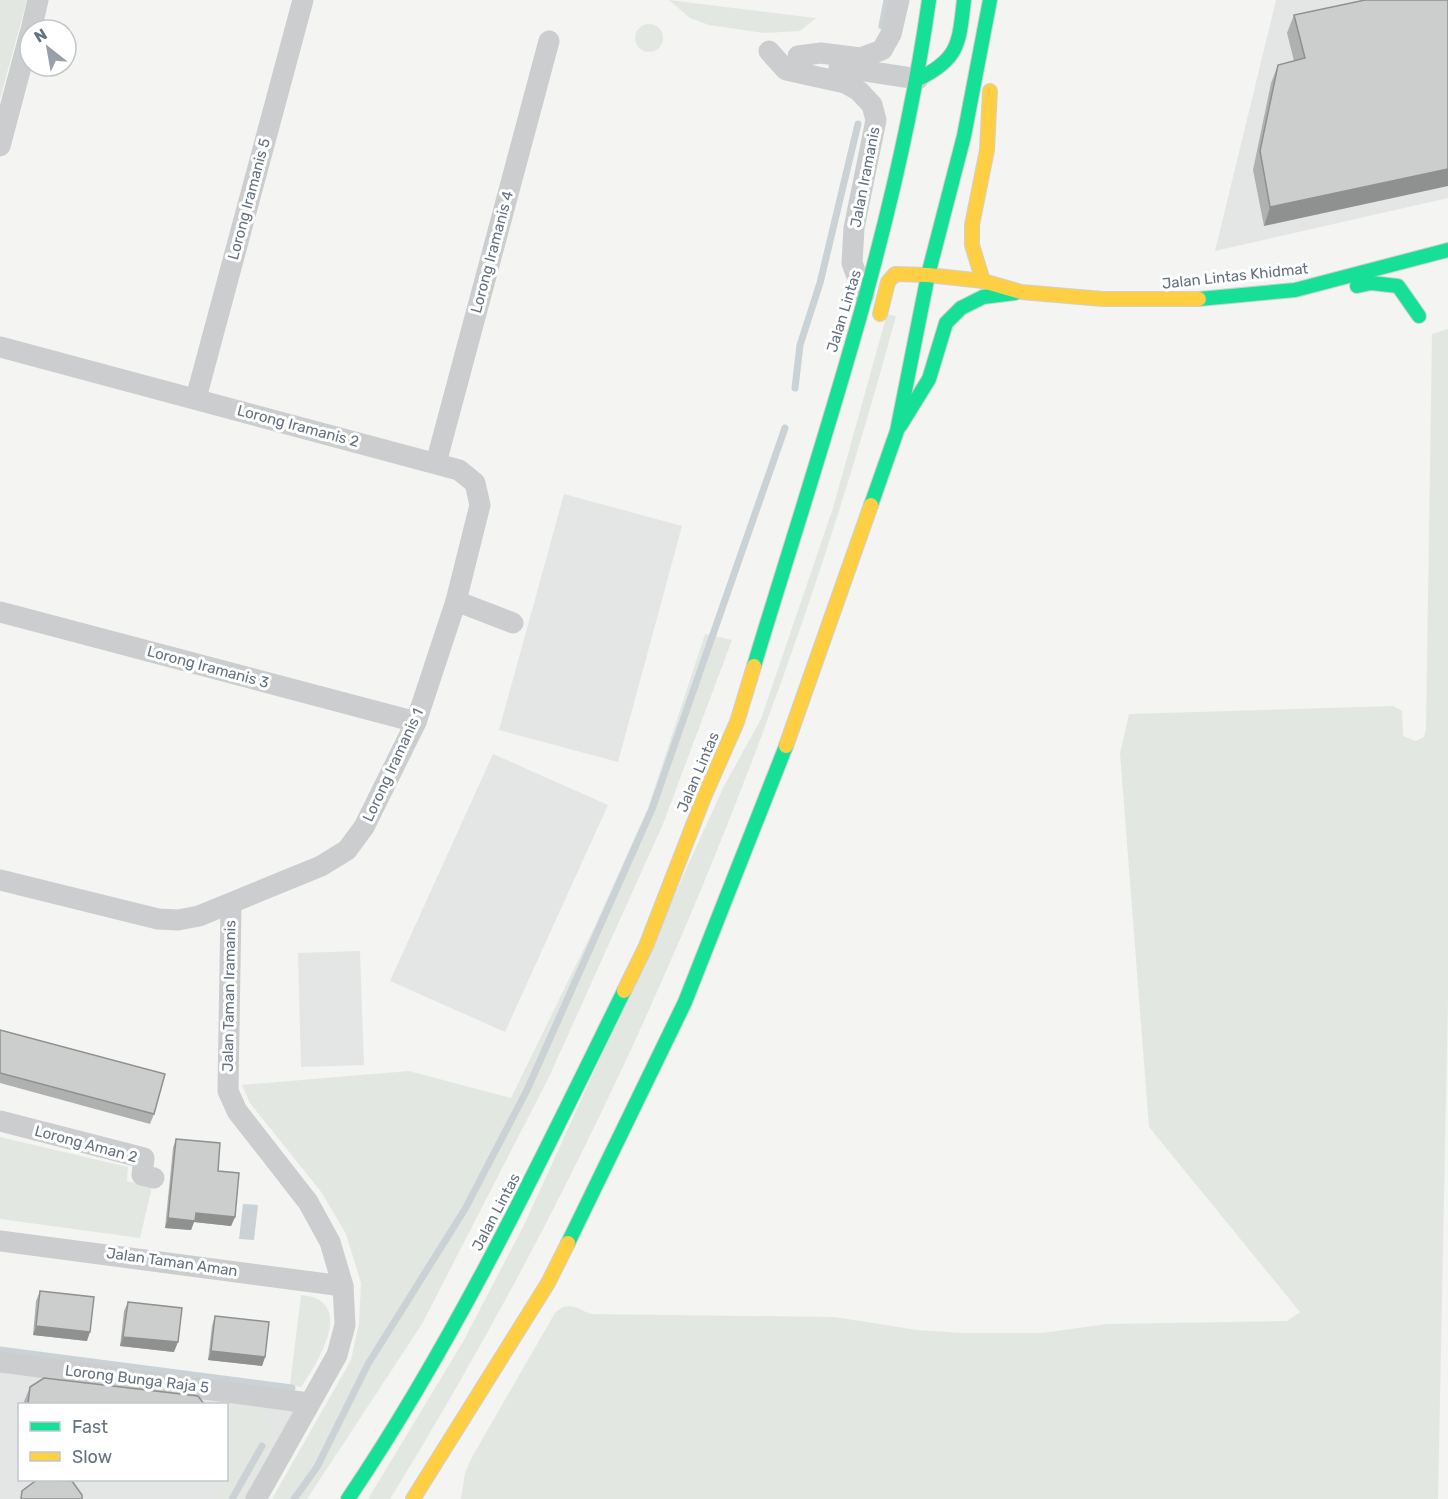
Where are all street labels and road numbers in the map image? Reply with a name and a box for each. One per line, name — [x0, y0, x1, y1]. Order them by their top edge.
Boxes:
street label: Jalan Iramanis — [846, 125, 884, 229]
street label: Lorong Iramanis 5 — [224, 136, 274, 262]
street label: Lorong Iramanis 4 — [467, 189, 517, 315]
street label: Jalan Lintas Khidmat — [1161, 259, 1309, 293]
street label: Jalan Lintas — [823, 267, 865, 354]
street label: Lorong Iramanis 2 — [235, 401, 361, 451]
street label: Lorong Iramanis 3 — [145, 642, 271, 692]
street label: Lorong Iramanis 1 — [359, 706, 427, 824]
street label: Jalan Lintas — [673, 729, 723, 815]
street label: Jalan Taman Iramanis — [219, 920, 239, 1072]
street label: Lorong Aman 2 — [33, 1122, 140, 1166]
street label: Jalan Lintas — [468, 1170, 524, 1254]
street label: Jalan Taman Aman — [105, 1244, 239, 1280]
street label: Lorong Bunga Raja 5 — [64, 1361, 210, 1397]

